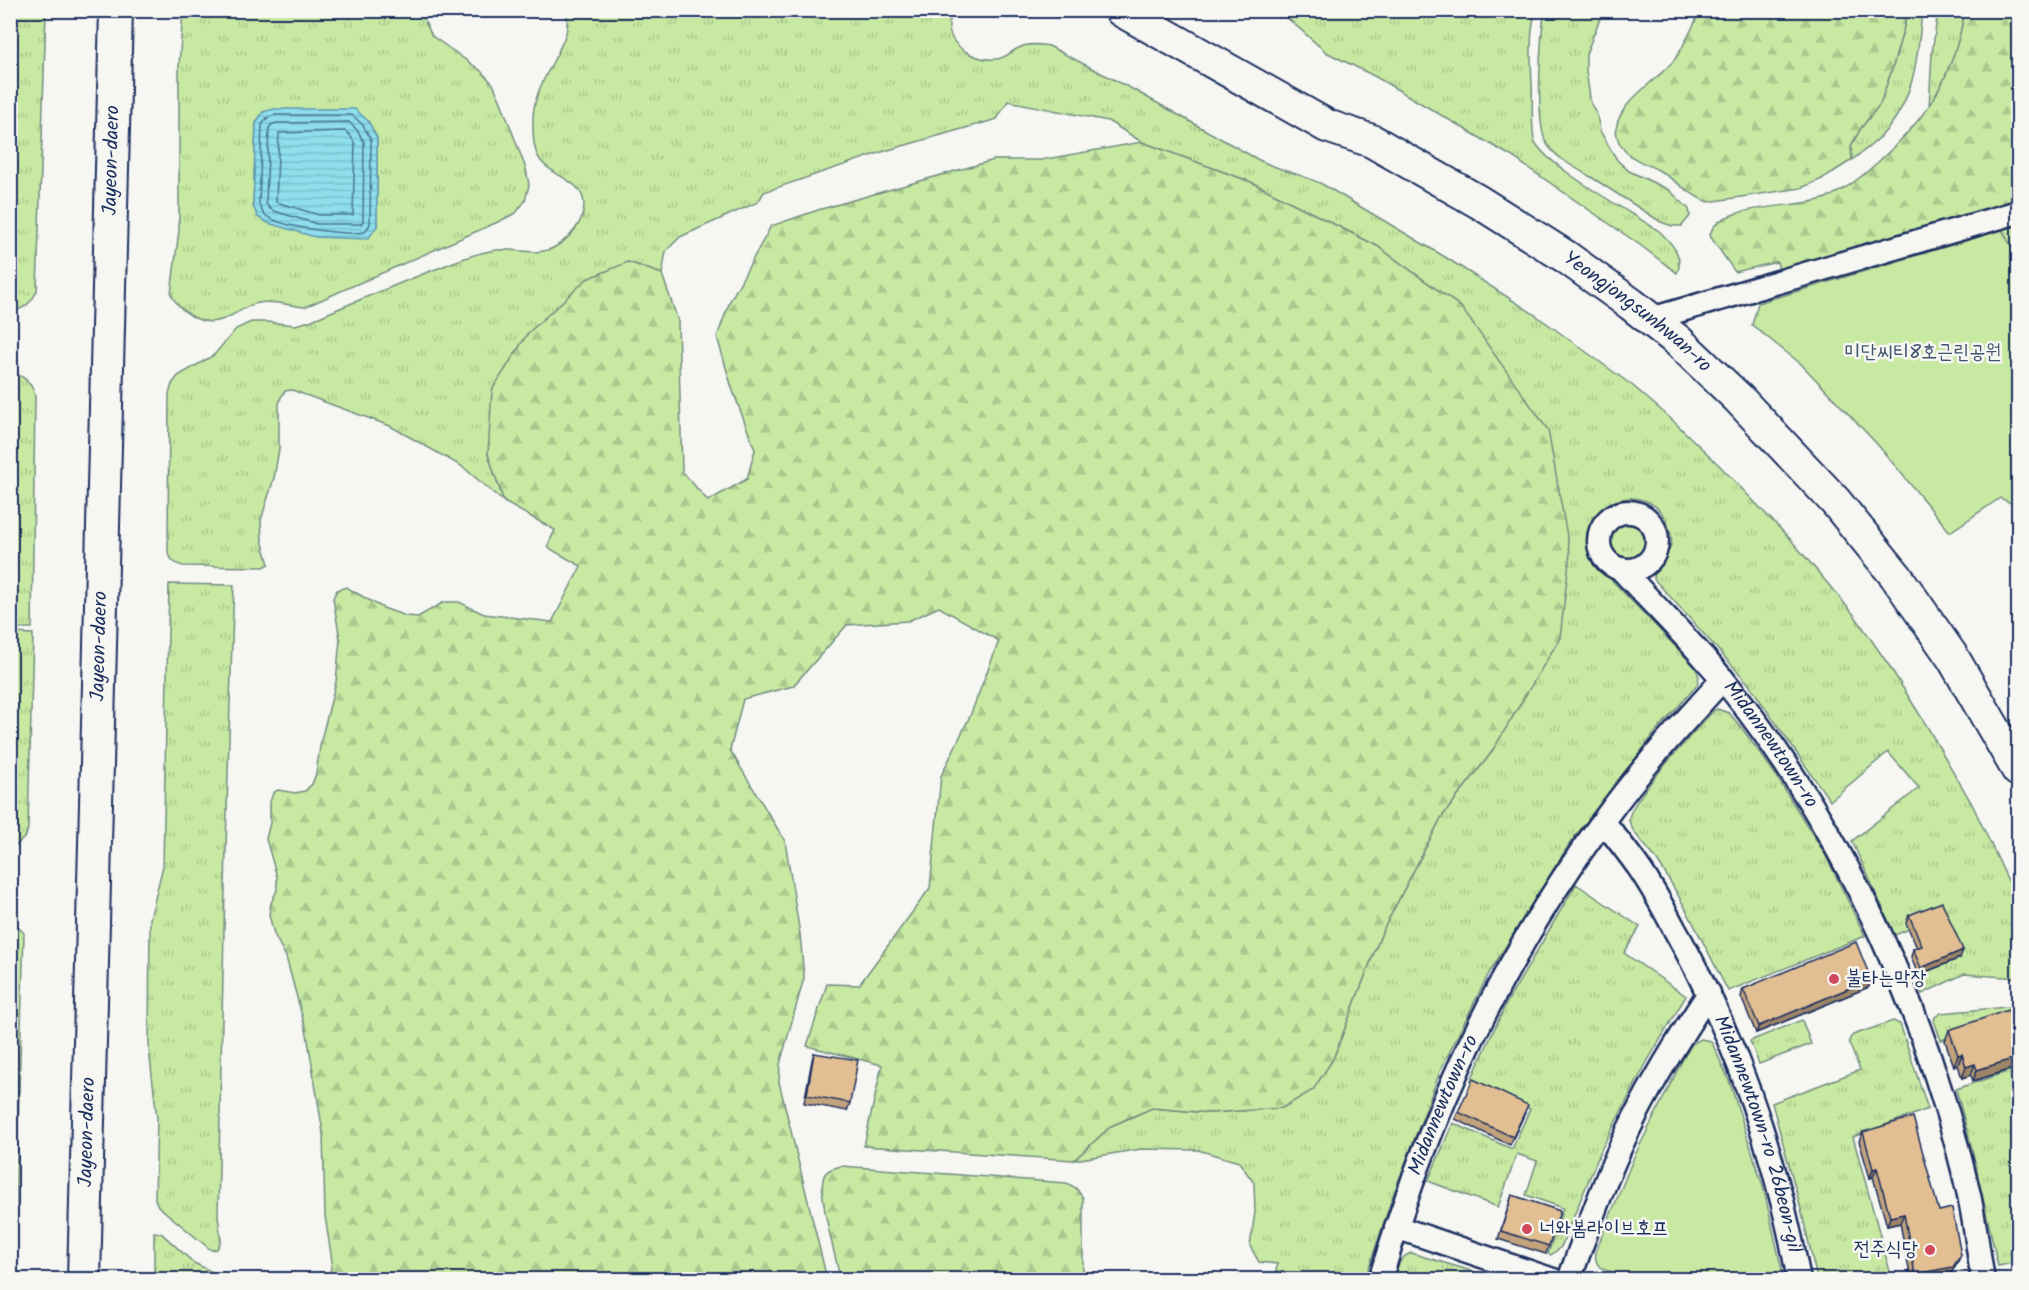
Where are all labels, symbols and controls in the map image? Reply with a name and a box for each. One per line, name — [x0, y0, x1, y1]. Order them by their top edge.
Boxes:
street label: Jayeon-daero — [95, 105, 130, 216]
street label: Yeongjongsunhwan-ro — [1556, 243, 1719, 381]
park label: 미단씨티8호근린공원 — [1845, 337, 2001, 369]
street label: Jayeon-daero — [83, 591, 117, 702]
street label: Midannewtown-ro — [1714, 674, 1826, 815]
place label: 불타는막장 — [1846, 963, 1926, 995]
marker: 불타는막장 — [1827, 972, 1841, 986]
street label: Midannewtown-ro 26beon-gil — [1704, 1010, 1809, 1256]
street label: Midannewtown-ro — [1400, 1030, 1488, 1180]
street label: Jayeon-daero — [70, 1077, 105, 1188]
place label: 너와봄라이브호프 — [1539, 1213, 1668, 1245]
marker: 너와봄라이브호프 — [1520, 1222, 1534, 1236]
place label: 전주식당 — [1854, 1234, 1918, 1266]
marker: 전주식당 — [1923, 1243, 1937, 1257]

